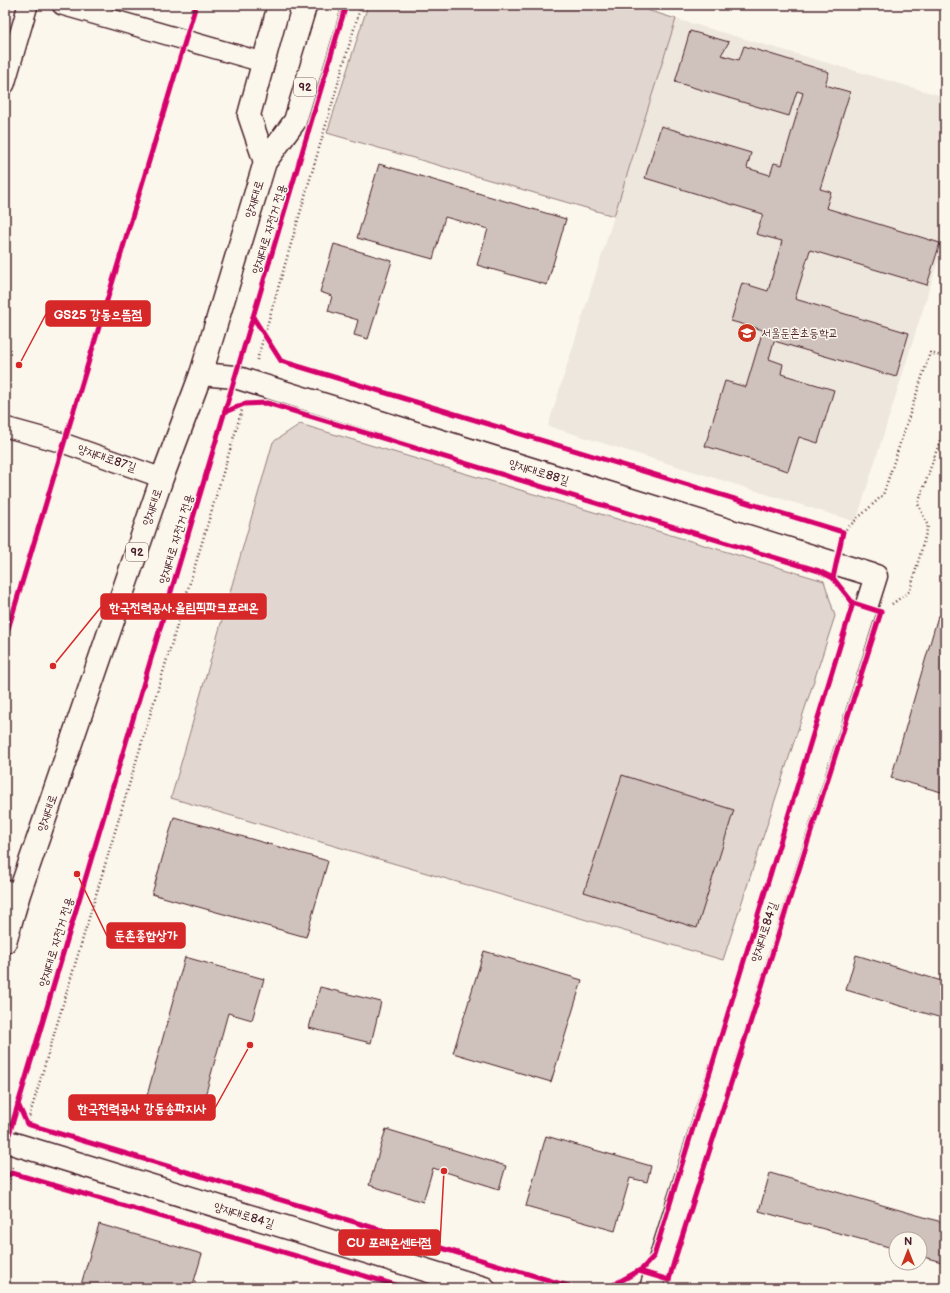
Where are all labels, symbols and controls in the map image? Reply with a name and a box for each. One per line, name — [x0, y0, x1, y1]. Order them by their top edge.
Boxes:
road number: 92 — [294, 78, 316, 96]
street label: 양재대로 — [242, 178, 267, 220]
street label: 양재대로 자전거 전용 — [249, 182, 290, 276]
callout: GS25 강동으뜸점 — [46, 301, 150, 326]
text: GS25 강동으뜸점 — [54, 307, 143, 323]
school or university icon: 서울둔촌초등학교 — [736, 322, 758, 344]
place label: 서울둔촌초등학교 — [761, 326, 838, 341]
street label: 양재대로87길 — [75, 441, 139, 476]
street label: 양재대로88길 — [507, 456, 571, 489]
street label: 양재대로 — [139, 486, 166, 528]
street label: 양재대로 자전거 전용 — [156, 492, 197, 586]
road number: 92 — [126, 543, 148, 561]
callout: 한국전력공사.올림픽파크포레온 — [101, 594, 266, 619]
text: 한국전력공사.올림픽파크포레온 — [108, 600, 259, 616]
street label: 양재대로 — [34, 792, 61, 834]
street label: 양재대로 자전거 전용 — [36, 895, 77, 989]
street label: 양재대로84길 — [748, 900, 781, 964]
callout: 둔촌종합상가 — [107, 923, 185, 948]
text: 둔촌종합상가 — [115, 928, 178, 944]
callout: 한국전력공사 강동송파지사 — [69, 1095, 215, 1120]
text: 한국전력공사 강동송파지사 — [76, 1101, 207, 1117]
street label: 양재대로84길 — [212, 1199, 276, 1232]
callout: CU 포레온센터점 — [339, 1230, 440, 1255]
north arrow — [888, 1231, 928, 1271]
text: CU 포레온센터점 — [347, 1235, 432, 1251]
text: N — [904, 1235, 912, 1248]

